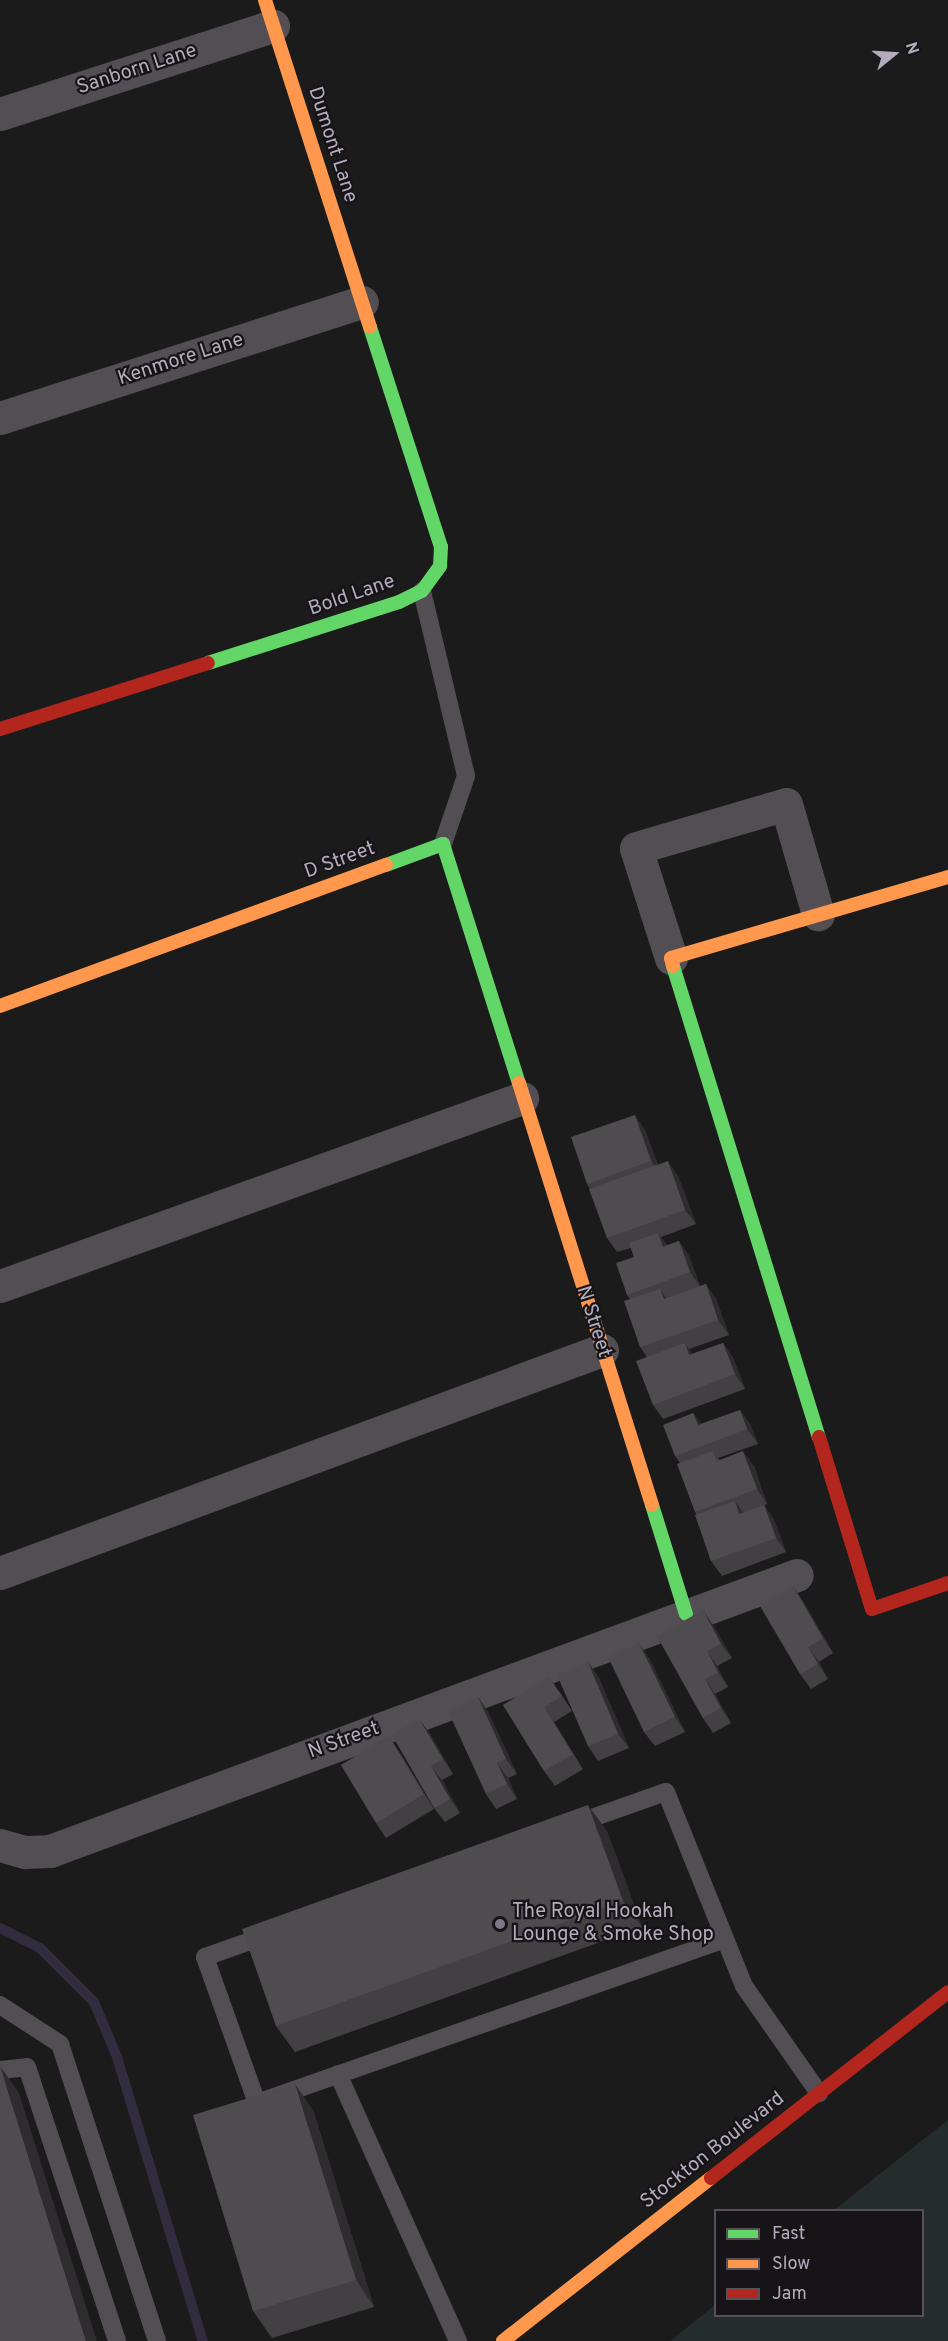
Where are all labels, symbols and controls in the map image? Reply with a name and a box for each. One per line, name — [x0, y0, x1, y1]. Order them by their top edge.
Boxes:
north arrow — [864, 24, 924, 84]
street label: Sanborn Lane — [74, 39, 200, 101]
text: N — [900, 40, 922, 57]
street label: Dumont Lane — [302, 84, 362, 206]
street label: Kenmore Lane — [115, 328, 247, 392]
street label: Bold Lane — [306, 570, 398, 622]
street label: D Street — [301, 837, 379, 885]
street label: N Street — [570, 1283, 616, 1361]
street label: N Street — [305, 1717, 383, 1765]
place label: The Royal Hookah Lounge & Smoke Shop — [512, 1900, 714, 1947]
marker: The Royal Hookah Lounge & Smoke Shop — [493, 1917, 507, 1931]
street label: Stockton Boulevard — [636, 2087, 790, 2215]
legend — [714, 2209, 924, 2317]
text: Fast — [772, 2223, 805, 2246]
text: Slow — [772, 2253, 810, 2276]
text: Jam — [772, 2283, 807, 2306]

